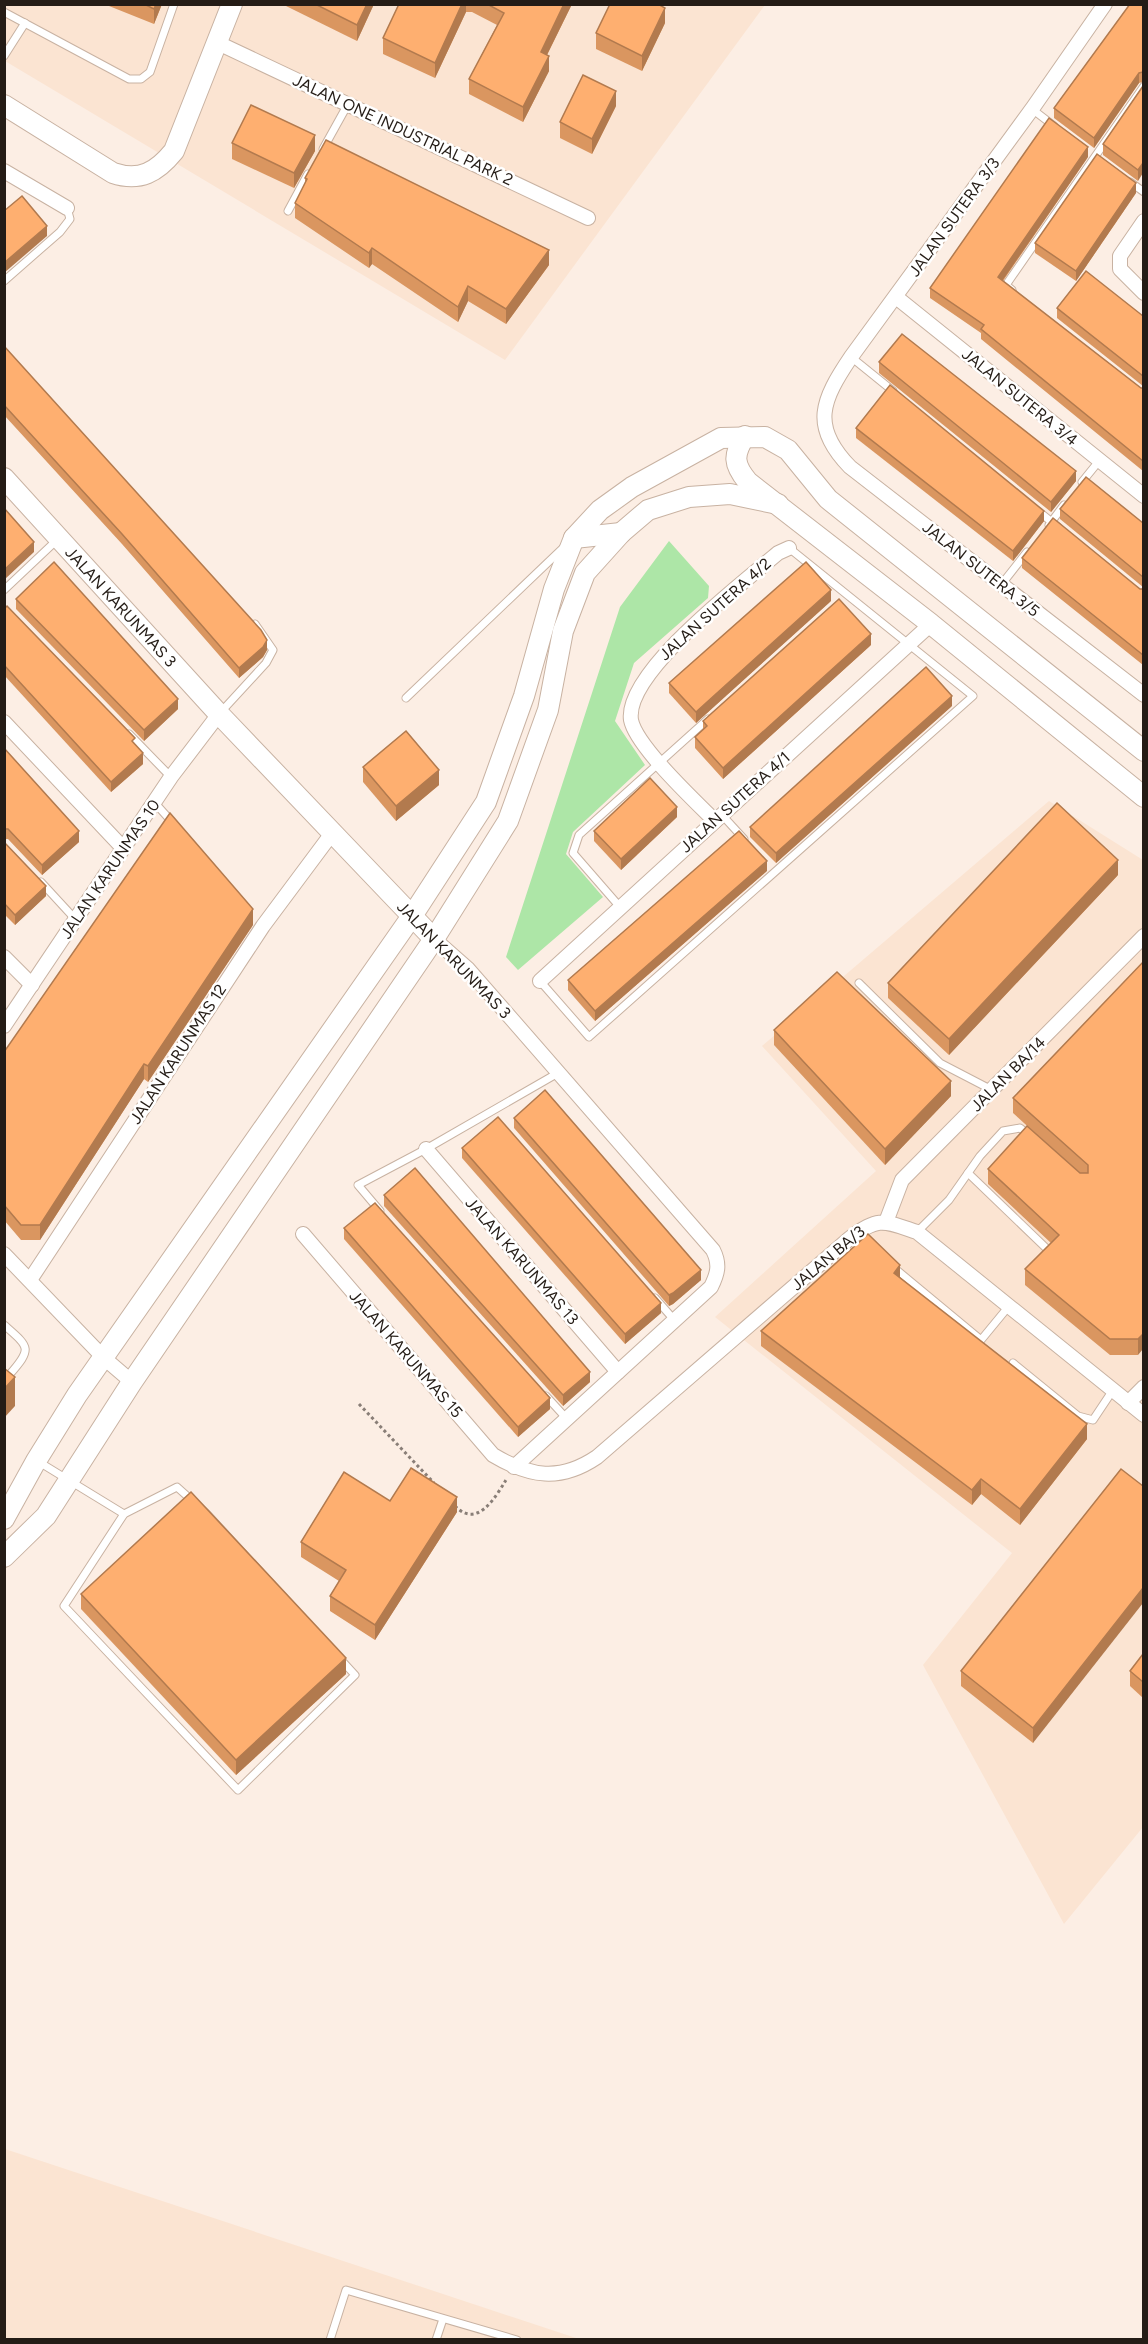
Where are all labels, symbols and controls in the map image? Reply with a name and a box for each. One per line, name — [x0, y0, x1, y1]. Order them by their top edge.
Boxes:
street label: JALAN ONE INDUSTRIAL PARK 2 — [290, 71, 516, 189]
street label: JALAN SUTERA 3/3 — [904, 154, 1004, 280]
street label: JALAN SUTERA 3/4 — [958, 344, 1082, 450]
street label: JALAN SUTERA 3/5 — [919, 518, 1043, 620]
street label: JALAN KARUNMAS 3 — [62, 543, 181, 671]
street label: JALAN SUTERA 4/2 — [655, 554, 775, 664]
street label: JALAN SUTERA 4/1 — [676, 748, 794, 856]
street label: JALAN KARUNMAS 10 — [56, 796, 164, 942]
street label: JALAN KARUNMAS 3 — [393, 897, 515, 1023]
street label: JALAN KARUNMAS 12 — [126, 981, 230, 1127]
street label: JALAN BA/14 — [967, 1033, 1049, 1115]
street label: JALAN KARUNMAS 13 — [462, 1194, 582, 1328]
street label: JALAN BA/3 — [787, 1222, 869, 1294]
street label: JALAN KARUNMAS 15 — [345, 1286, 467, 1422]

